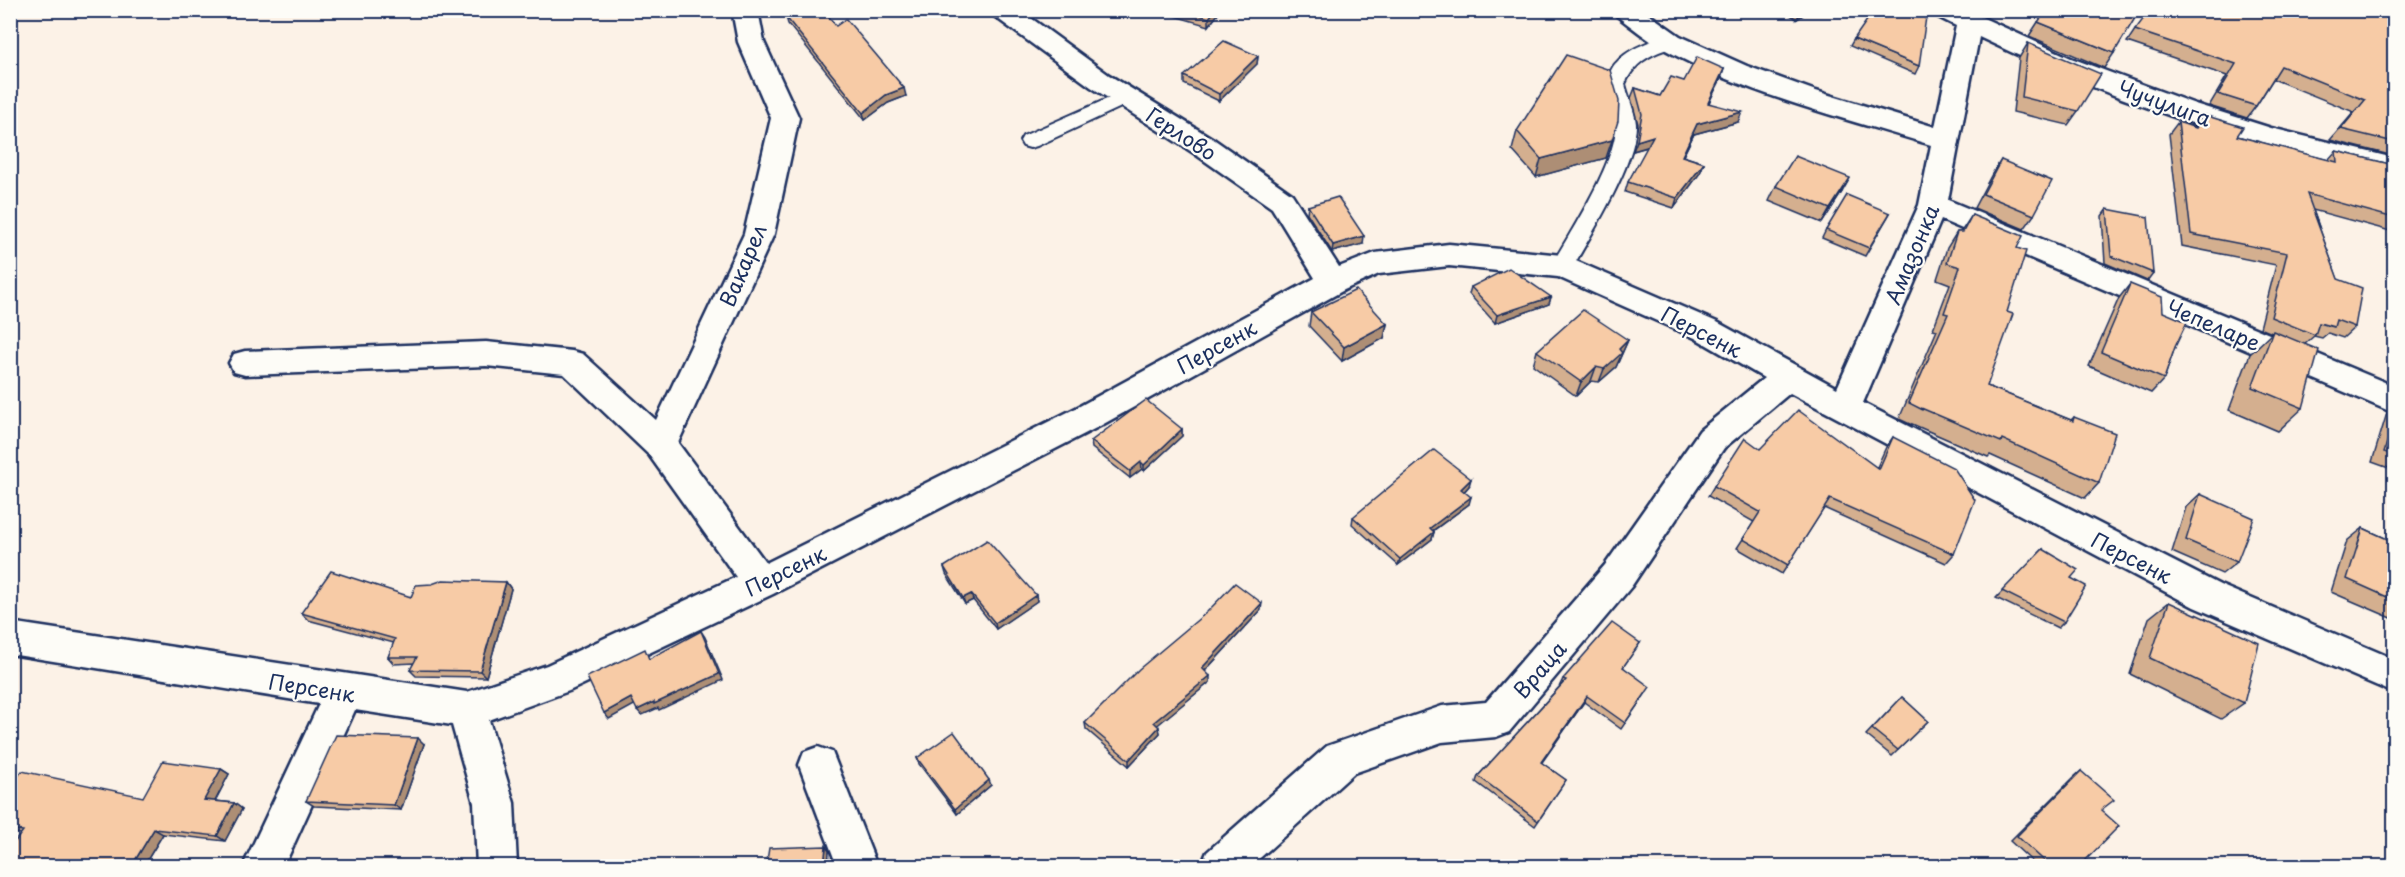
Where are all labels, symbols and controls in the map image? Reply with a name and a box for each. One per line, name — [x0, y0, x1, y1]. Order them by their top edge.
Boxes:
street label: Чучулига — [2114, 70, 2217, 134]
street label: Герлово — [1140, 98, 1224, 168]
street label: Амазонка — [1876, 199, 1946, 309]
street label: Вакарел — [710, 219, 774, 311]
street label: Чепеларе — [2162, 290, 2266, 358]
street label: Персенк — [1656, 297, 1749, 365]
street label: Персенк — [1170, 311, 1262, 381]
street label: Персенк — [2086, 523, 2179, 591]
street label: Персенк — [739, 536, 832, 603]
street label: Враца — [1505, 633, 1574, 705]
street label: Персенк — [266, 664, 358, 710]

